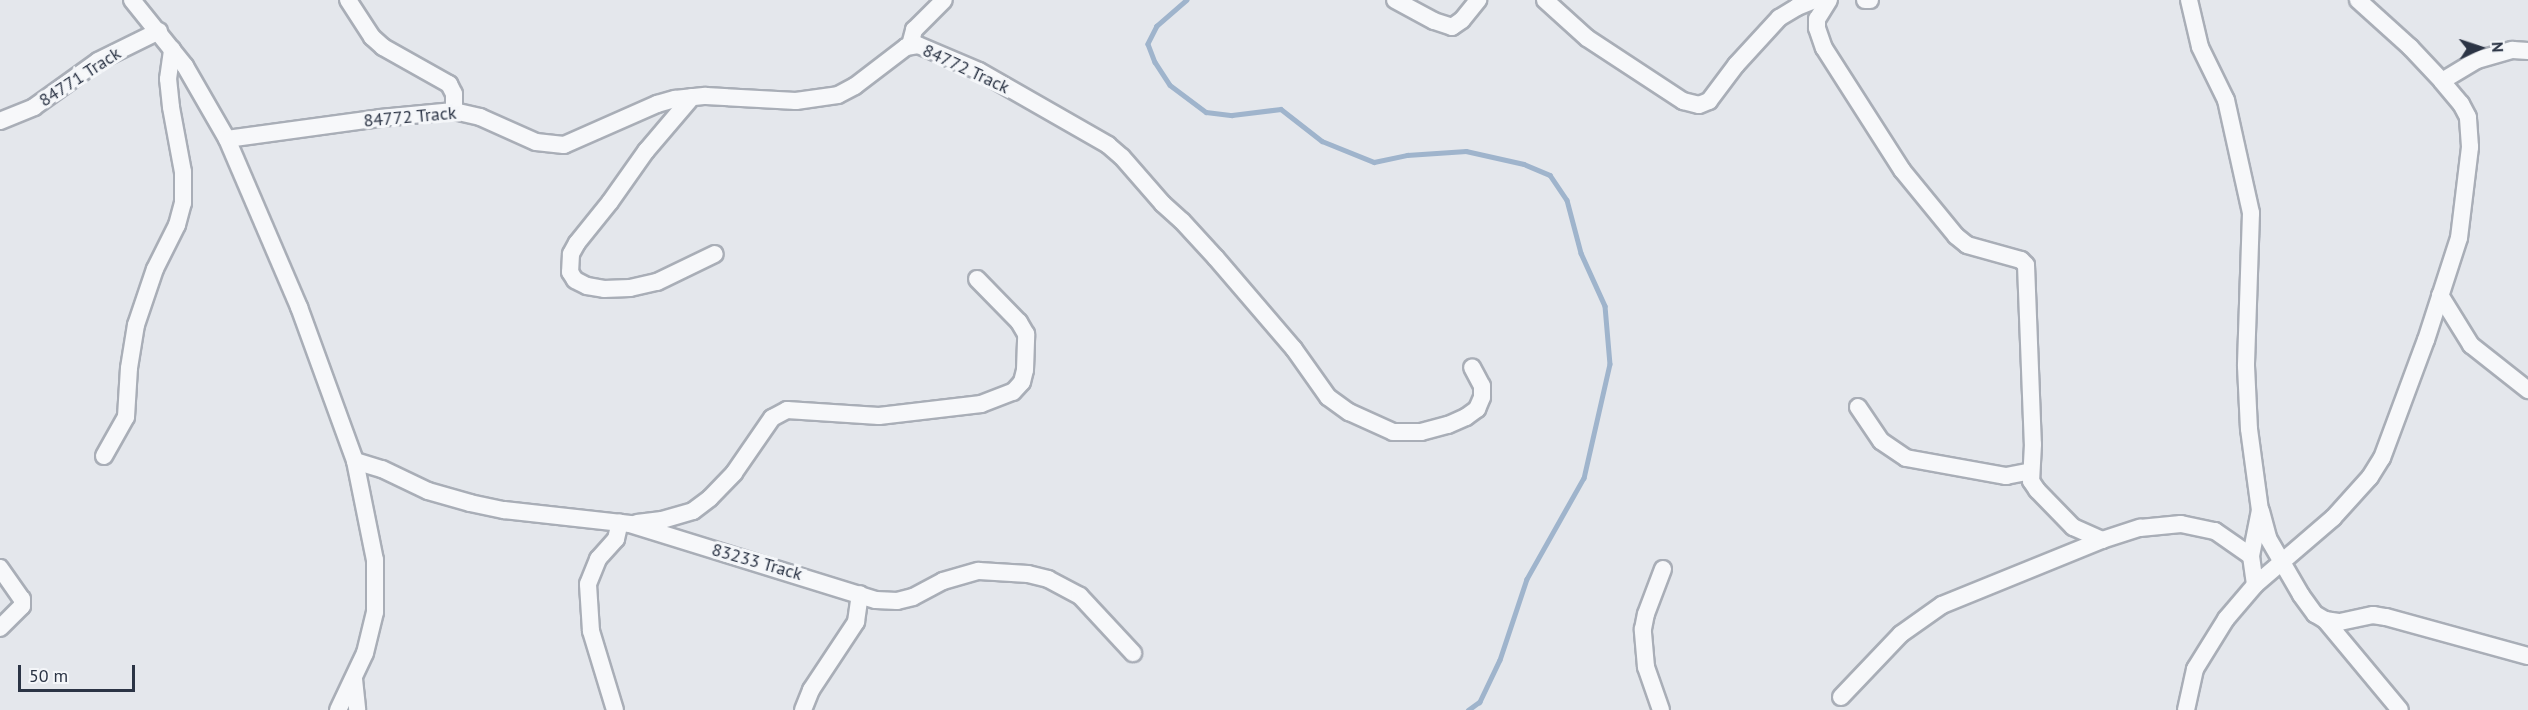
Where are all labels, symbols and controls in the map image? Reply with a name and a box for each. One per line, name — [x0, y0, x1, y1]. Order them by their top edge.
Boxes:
north arrow — [2450, 18, 2510, 78]
street label: 84772 Track — [919, 39, 1013, 99]
text: N — [2488, 41, 2508, 53]
street label: 84771 Track — [35, 42, 125, 112]
street label: 84772 Track — [362, 102, 458, 132]
street label: 83233 Track — [709, 539, 805, 585]
scale bar — [21, 653, 138, 691]
text: 50 m — [29, 664, 68, 687]

